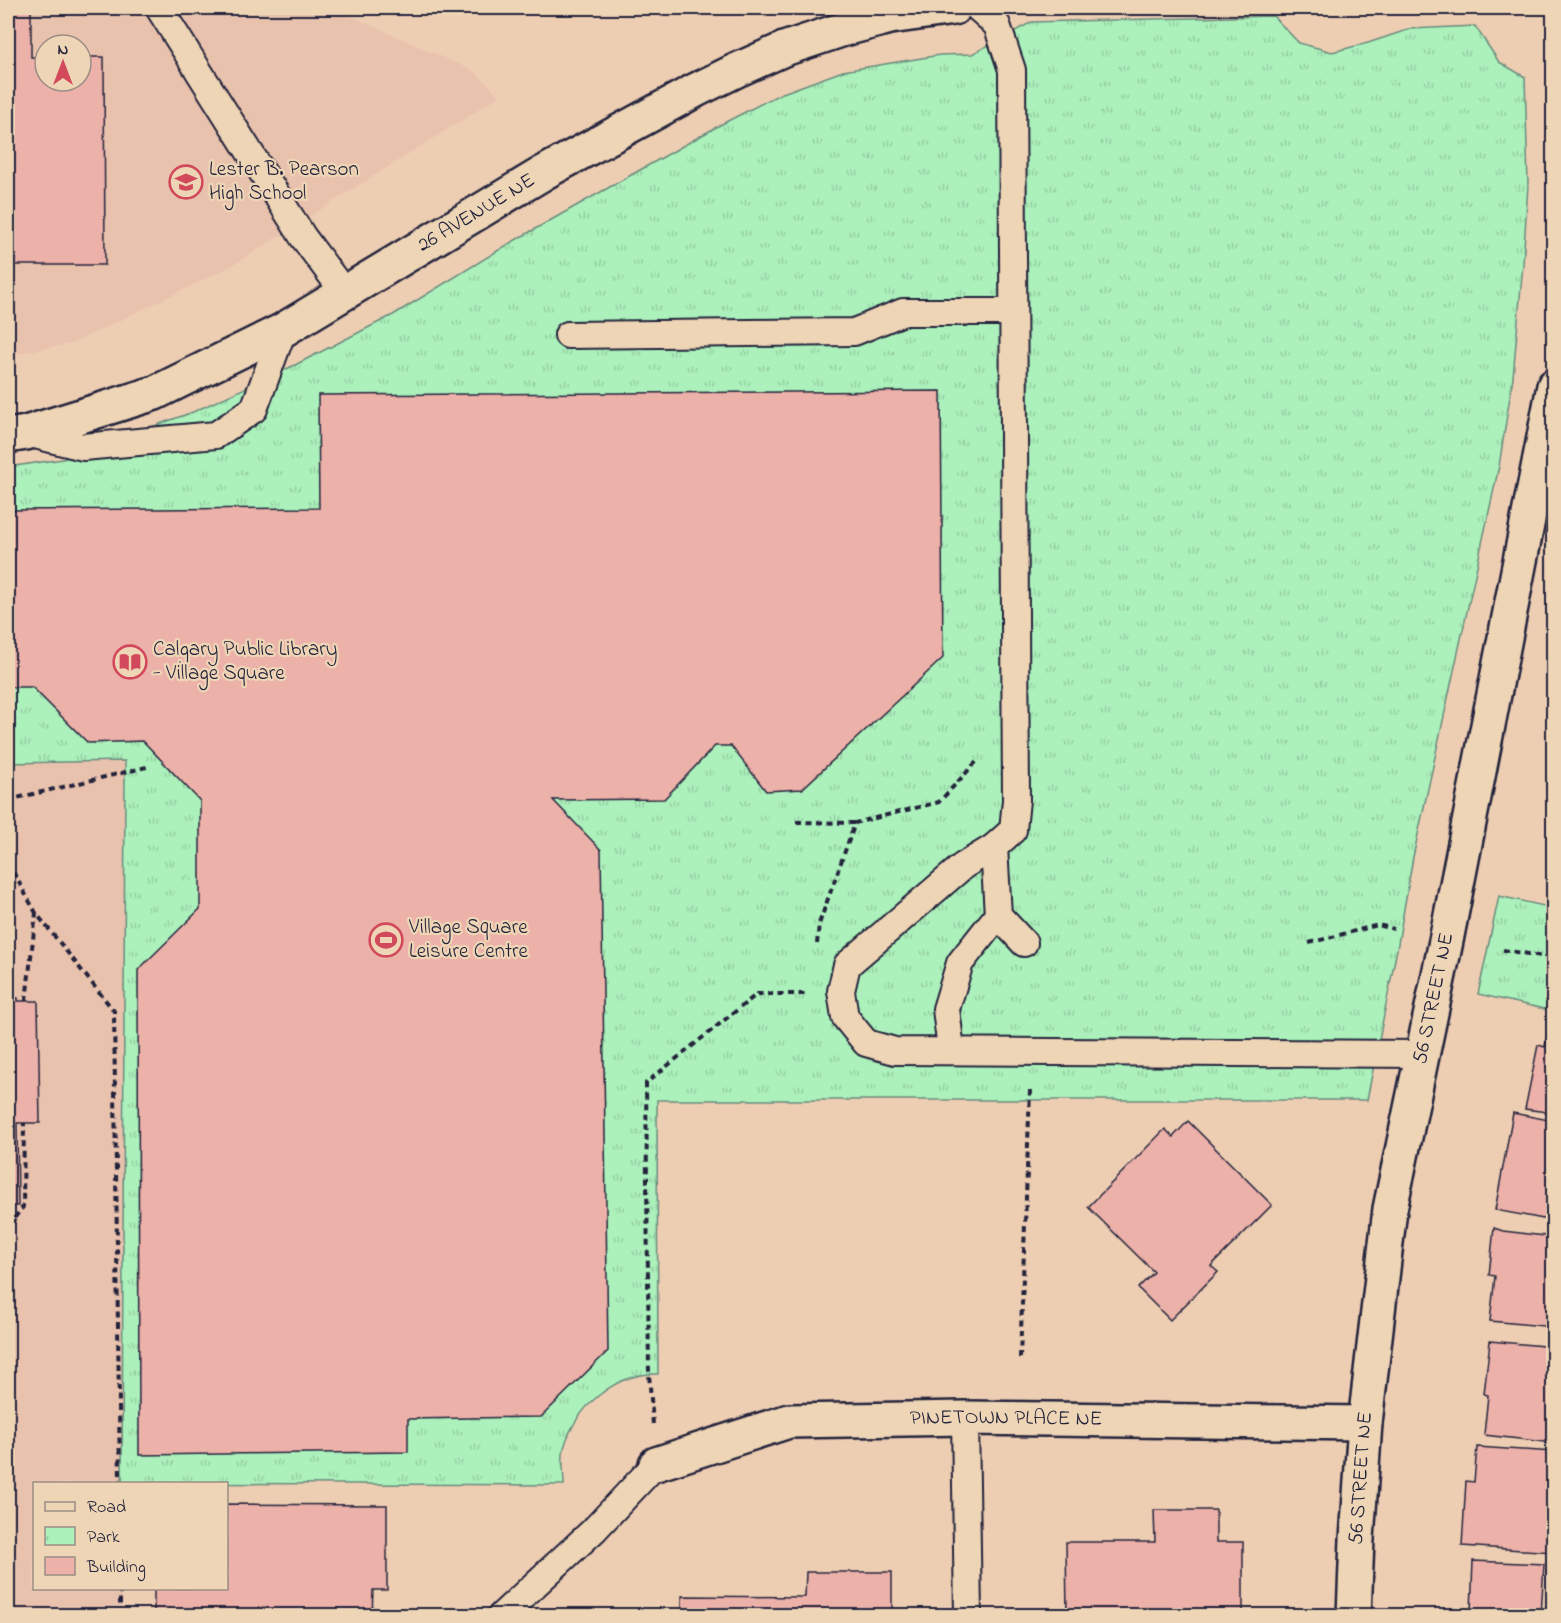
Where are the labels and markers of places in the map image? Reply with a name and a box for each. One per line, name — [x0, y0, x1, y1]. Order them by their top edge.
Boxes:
place label: Lester B. Pearson High School — [209, 155, 359, 211]
school or university icon: Lester B. Pearson High School — [168, 164, 204, 200]
place label: Calgary Public Library - Village Square — [153, 635, 337, 691]
library icon: Calgary Public Library - Village Square — [112, 644, 148, 680]
place label: Village Square Leisure Centre — [408, 913, 529, 967]
sports icon: Village Square Leisure Centre — [368, 922, 404, 958]

